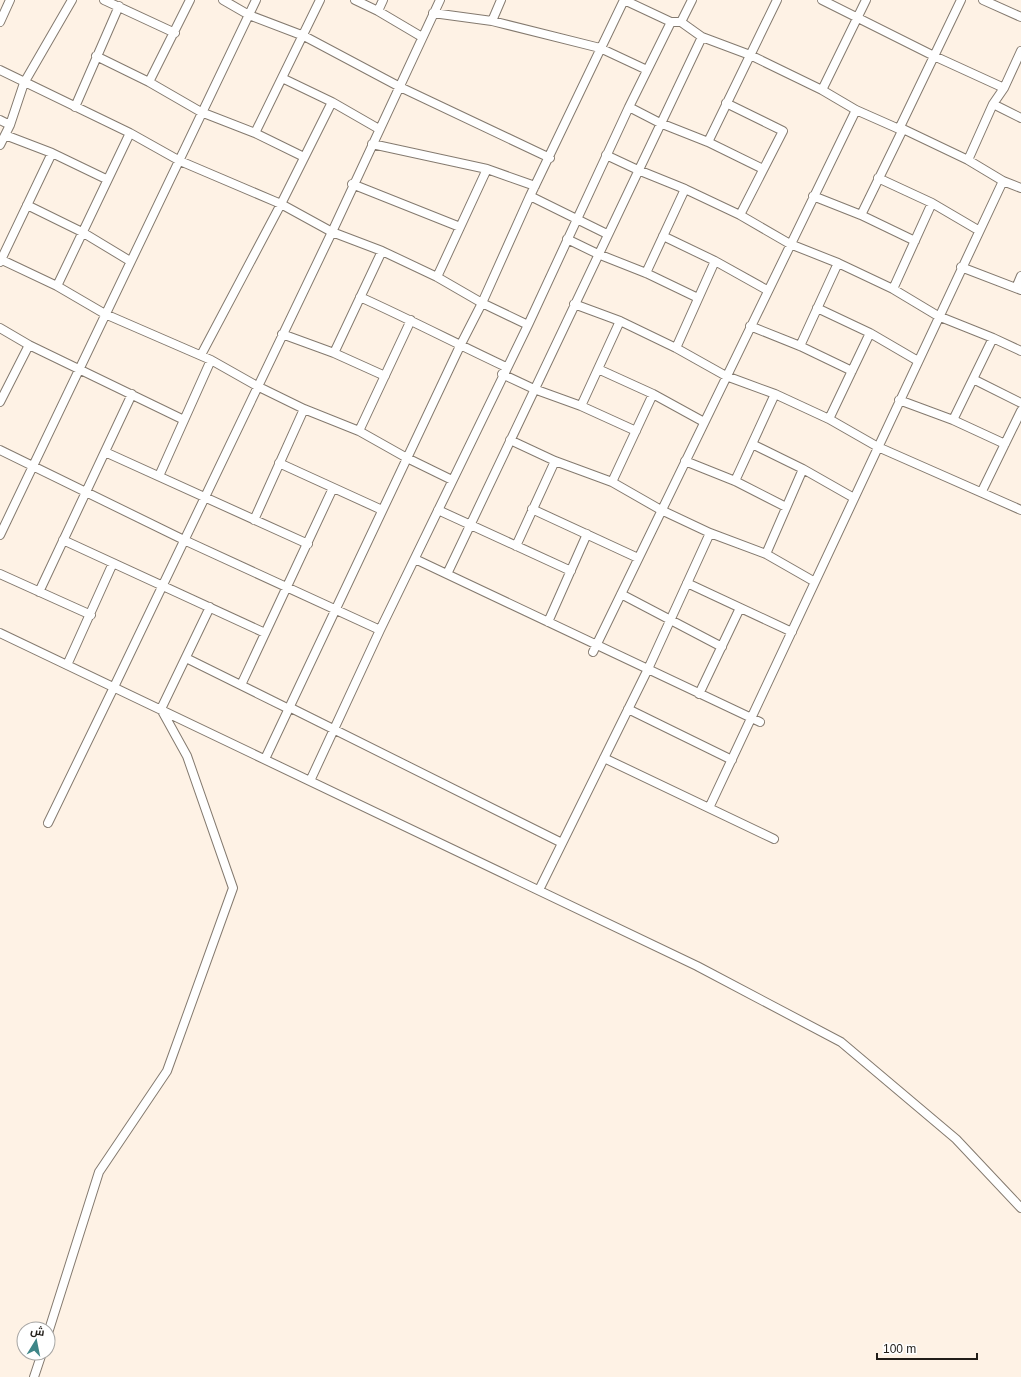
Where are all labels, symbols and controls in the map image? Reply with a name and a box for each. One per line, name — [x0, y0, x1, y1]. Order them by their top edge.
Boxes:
north arrow — [16, 1321, 56, 1361]
text: ش — [30, 1324, 46, 1339]
scale bar — [877, 1335, 977, 1361]
text: 100 m — [883, 1342, 916, 1356]

